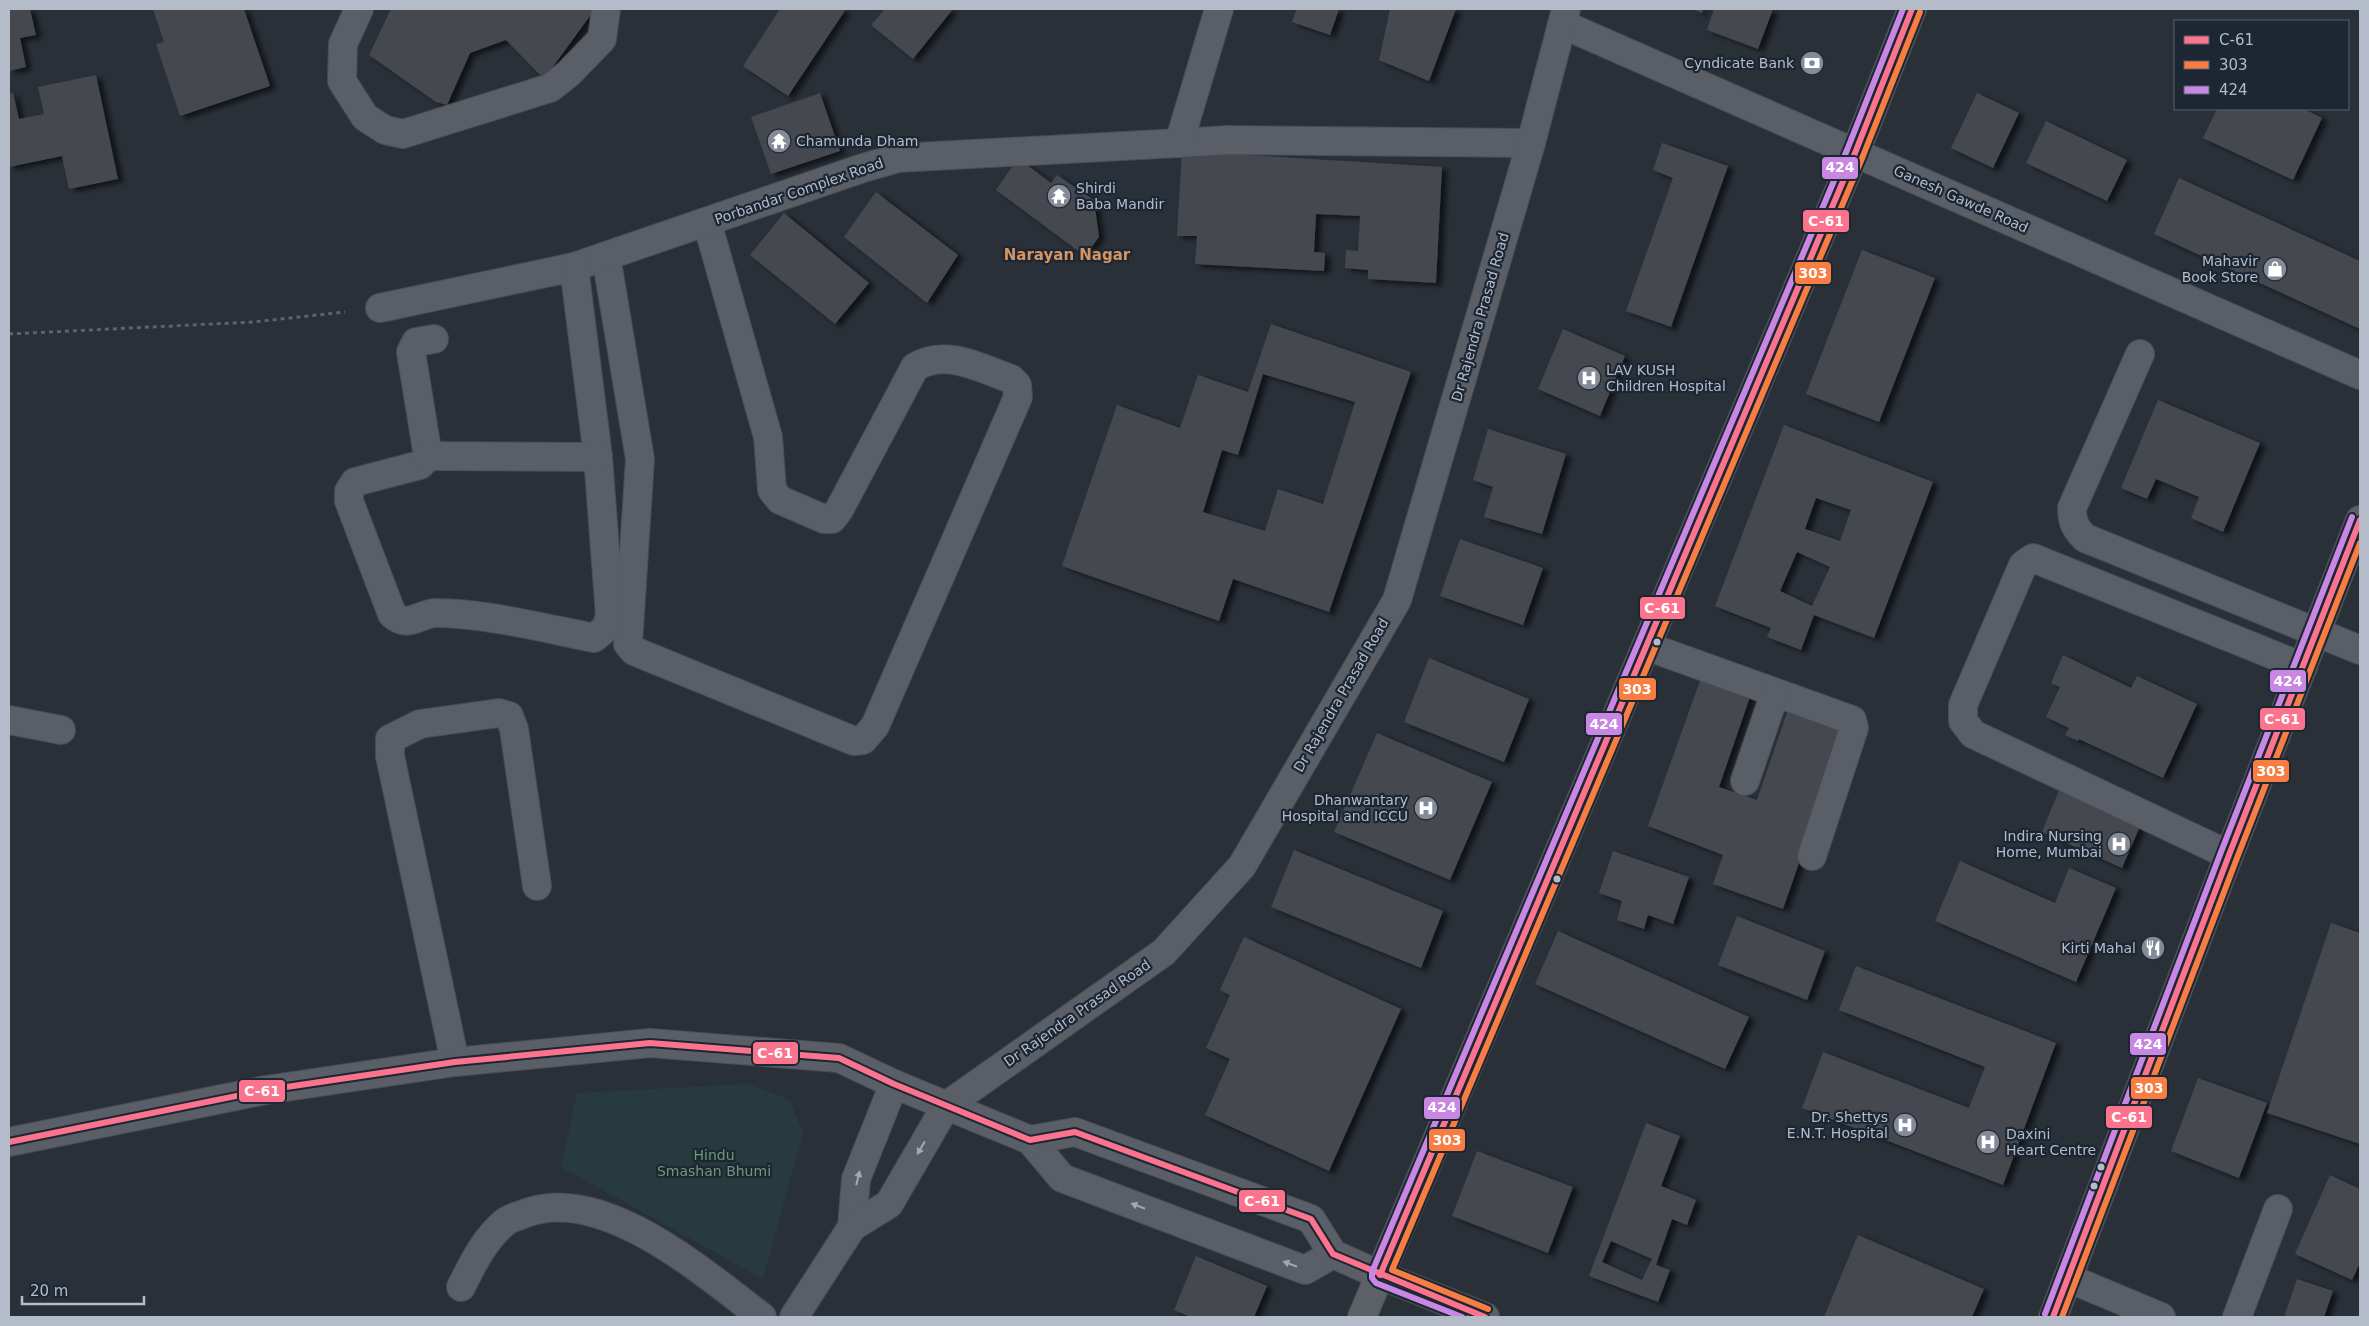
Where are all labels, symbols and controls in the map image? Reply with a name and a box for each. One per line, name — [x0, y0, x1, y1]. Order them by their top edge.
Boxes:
legend — [2174, 20, 2349, 110]
text: C-61 — [2219, 31, 2254, 49]
bank icon: Cyndicate Bank — [1799, 50, 1825, 76]
place label: Cyndicate Bank — [1684, 55, 1795, 71]
text: 303 — [2219, 56, 2248, 74]
text: 424 — [2219, 81, 2248, 99]
temple icon: Chamunda Dham — [766, 128, 792, 154]
place label: Chamunda Dham — [796, 133, 918, 149]
street label: Porbandar Complex Road — [713, 155, 885, 227]
line badge: 424 — [1821, 156, 1859, 180]
text: 424 — [1825, 159, 1855, 175]
street label: Ganesh Gawde Road — [1891, 162, 2031, 236]
place label: Shirdi Baba Mandir — [1076, 180, 1164, 212]
temple icon: Shirdi Baba Mandir — [1046, 183, 1072, 209]
line badge: C-61 — [1802, 209, 1850, 233]
text: C-61 — [1808, 213, 1844, 229]
street label: Dr Rajendra Prasad Road — [1448, 231, 1512, 403]
district label: Narayan Nagar — [1004, 246, 1131, 264]
place label: Mahavir Book Store — [2182, 253, 2258, 285]
shop icon: Mahavir Book Store — [2262, 256, 2288, 282]
line badge: 303 — [1794, 261, 1832, 285]
text: 303 — [1798, 265, 1828, 281]
place label: LAV KUSH Children Hospital — [1606, 362, 1726, 394]
hospital icon: LAV KUSH Children Hospital — [1576, 365, 1602, 391]
line badge: C-61 — [1639, 596, 1686, 620]
text: C-61 — [1644, 600, 1680, 616]
street label: Dr Rajendra Prasad Road — [1290, 615, 1392, 775]
unlabelled marker — [1652, 637, 1662, 647]
line badge: 424 — [2269, 669, 2307, 693]
text: 424 — [2273, 673, 2303, 689]
line badge: 303 — [1618, 677, 1657, 701]
text: 303 — [1622, 681, 1652, 697]
line badge: C-61 — [2259, 707, 2306, 731]
text: C-61 — [2264, 711, 2300, 727]
line badge: 424 — [1585, 712, 1623, 736]
text: 424 — [1589, 716, 1619, 732]
line badge: 303 — [2252, 759, 2290, 783]
text: 303 — [2256, 763, 2286, 779]
place label: Dhanwantary Hospital and ICCU — [1282, 792, 1408, 824]
hospital icon: Dhanwantary Hospital and ICCU — [1413, 795, 1439, 821]
place label: Indira Nursing Home, Mumbai — [1996, 828, 2102, 860]
hospital icon: Indira Nursing Home, Mumbai — [2106, 831, 2132, 857]
unlabelled marker — [1552, 874, 1562, 884]
restaurant icon: Kirti Mahal — [2140, 935, 2166, 961]
place label: Kirti Mahal — [2061, 940, 2136, 956]
street label: Dr Rajendra Prasad Road — [1001, 956, 1153, 1070]
line badge: 424 — [2129, 1032, 2167, 1056]
text: 424 — [2133, 1036, 2163, 1052]
line badge: C-61 — [752, 1041, 799, 1065]
text: C-61 — [757, 1045, 793, 1061]
line badge: 303 — [2130, 1076, 2168, 1100]
line badge: C-61 — [238, 1079, 286, 1103]
text: 303 — [2134, 1080, 2164, 1096]
text: C-61 — [244, 1083, 280, 1099]
line badge: 424 — [1423, 1096, 1461, 1120]
text: 424 — [1427, 1099, 1457, 1115]
line badge: C-61 — [2105, 1105, 2153, 1129]
place label: Dr. Shettys E.N.T. Hospital — [1787, 1109, 1888, 1141]
text: C-61 — [2111, 1109, 2147, 1125]
hospital icon: Dr. Shettys E.N.T. Hospital — [1892, 1112, 1918, 1138]
place label: Daxini Heart Centre — [2006, 1126, 2096, 1158]
line badge: 303 — [1428, 1128, 1466, 1152]
hospital icon: Daxini Heart Centre — [1975, 1129, 2001, 1155]
text: 303 — [1432, 1132, 1462, 1148]
one-way arrow — [917, 1142, 926, 1155]
park label: Hindu Smashan Bhumi — [657, 1147, 771, 1179]
unlabelled marker — [2096, 1162, 2106, 1172]
one-way arrow — [854, 1171, 862, 1186]
unlabelled marker — [2089, 1181, 2099, 1191]
line badge: C-61 — [1238, 1189, 1286, 1213]
text: C-61 — [1244, 1193, 1280, 1209]
one-way arrow — [1131, 1202, 1145, 1210]
one-way arrow — [1282, 1260, 1297, 1268]
scale bar — [22, 1274, 145, 1306]
text: 20 m — [30, 1282, 68, 1300]

